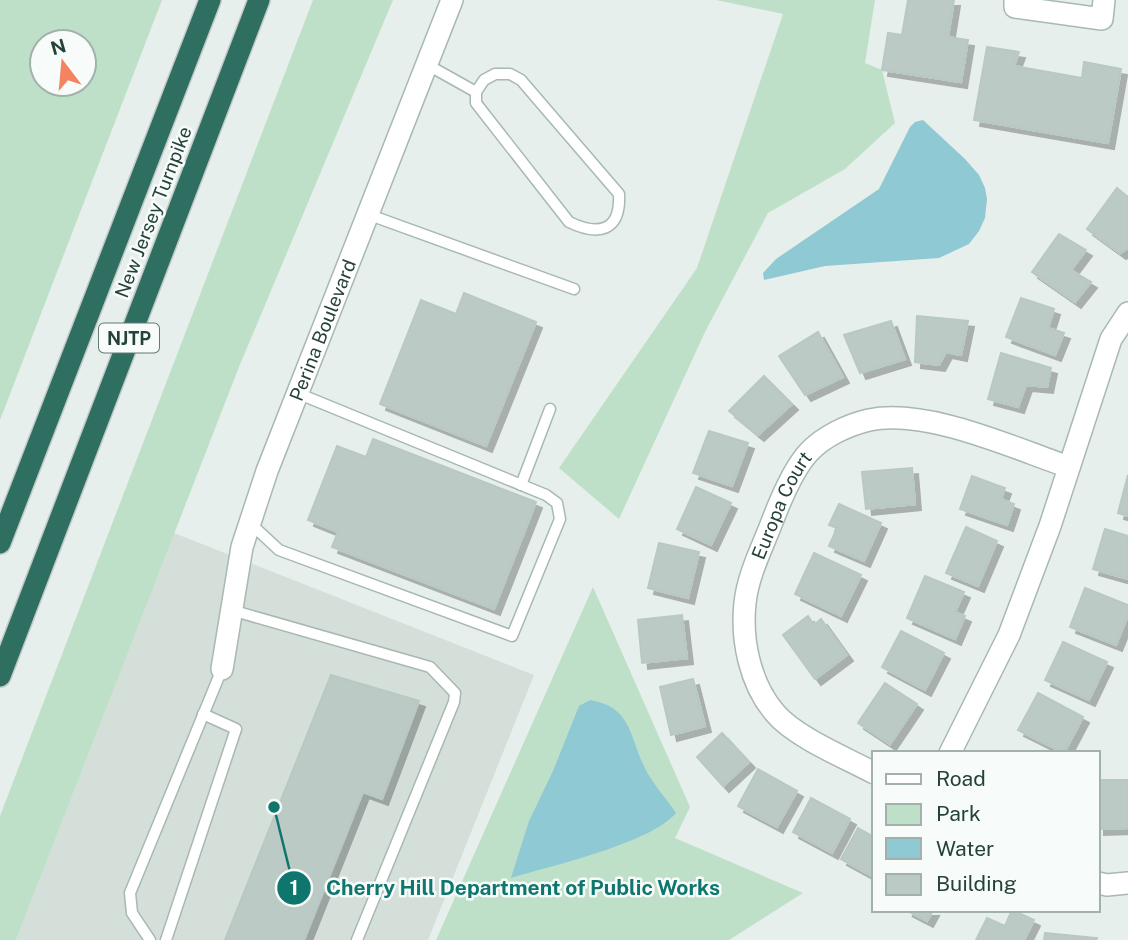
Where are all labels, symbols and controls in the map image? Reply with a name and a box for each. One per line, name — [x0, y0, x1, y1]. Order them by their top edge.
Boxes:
north arrow — [28, 28, 98, 98]
text: N — [48, 34, 68, 59]
street label: New Jersey Turnpike — [110, 123, 196, 301]
street label: Perina Boulevard — [285, 256, 360, 404]
road number: NJTP — [99, 324, 159, 352]
street label: Europa Court — [747, 447, 816, 563]
legend — [872, 751, 1100, 912]
text: Road — [936, 766, 986, 791]
text: Park — [936, 801, 981, 826]
text: Water — [936, 836, 994, 861]
callout: Cherry Hill Department of Public Works — [276, 867, 734, 909]
text: Building — [936, 871, 1017, 896]
text: 1 — [290, 875, 299, 900]
text: Cherry Hill Department of Public Works — [326, 875, 720, 900]

